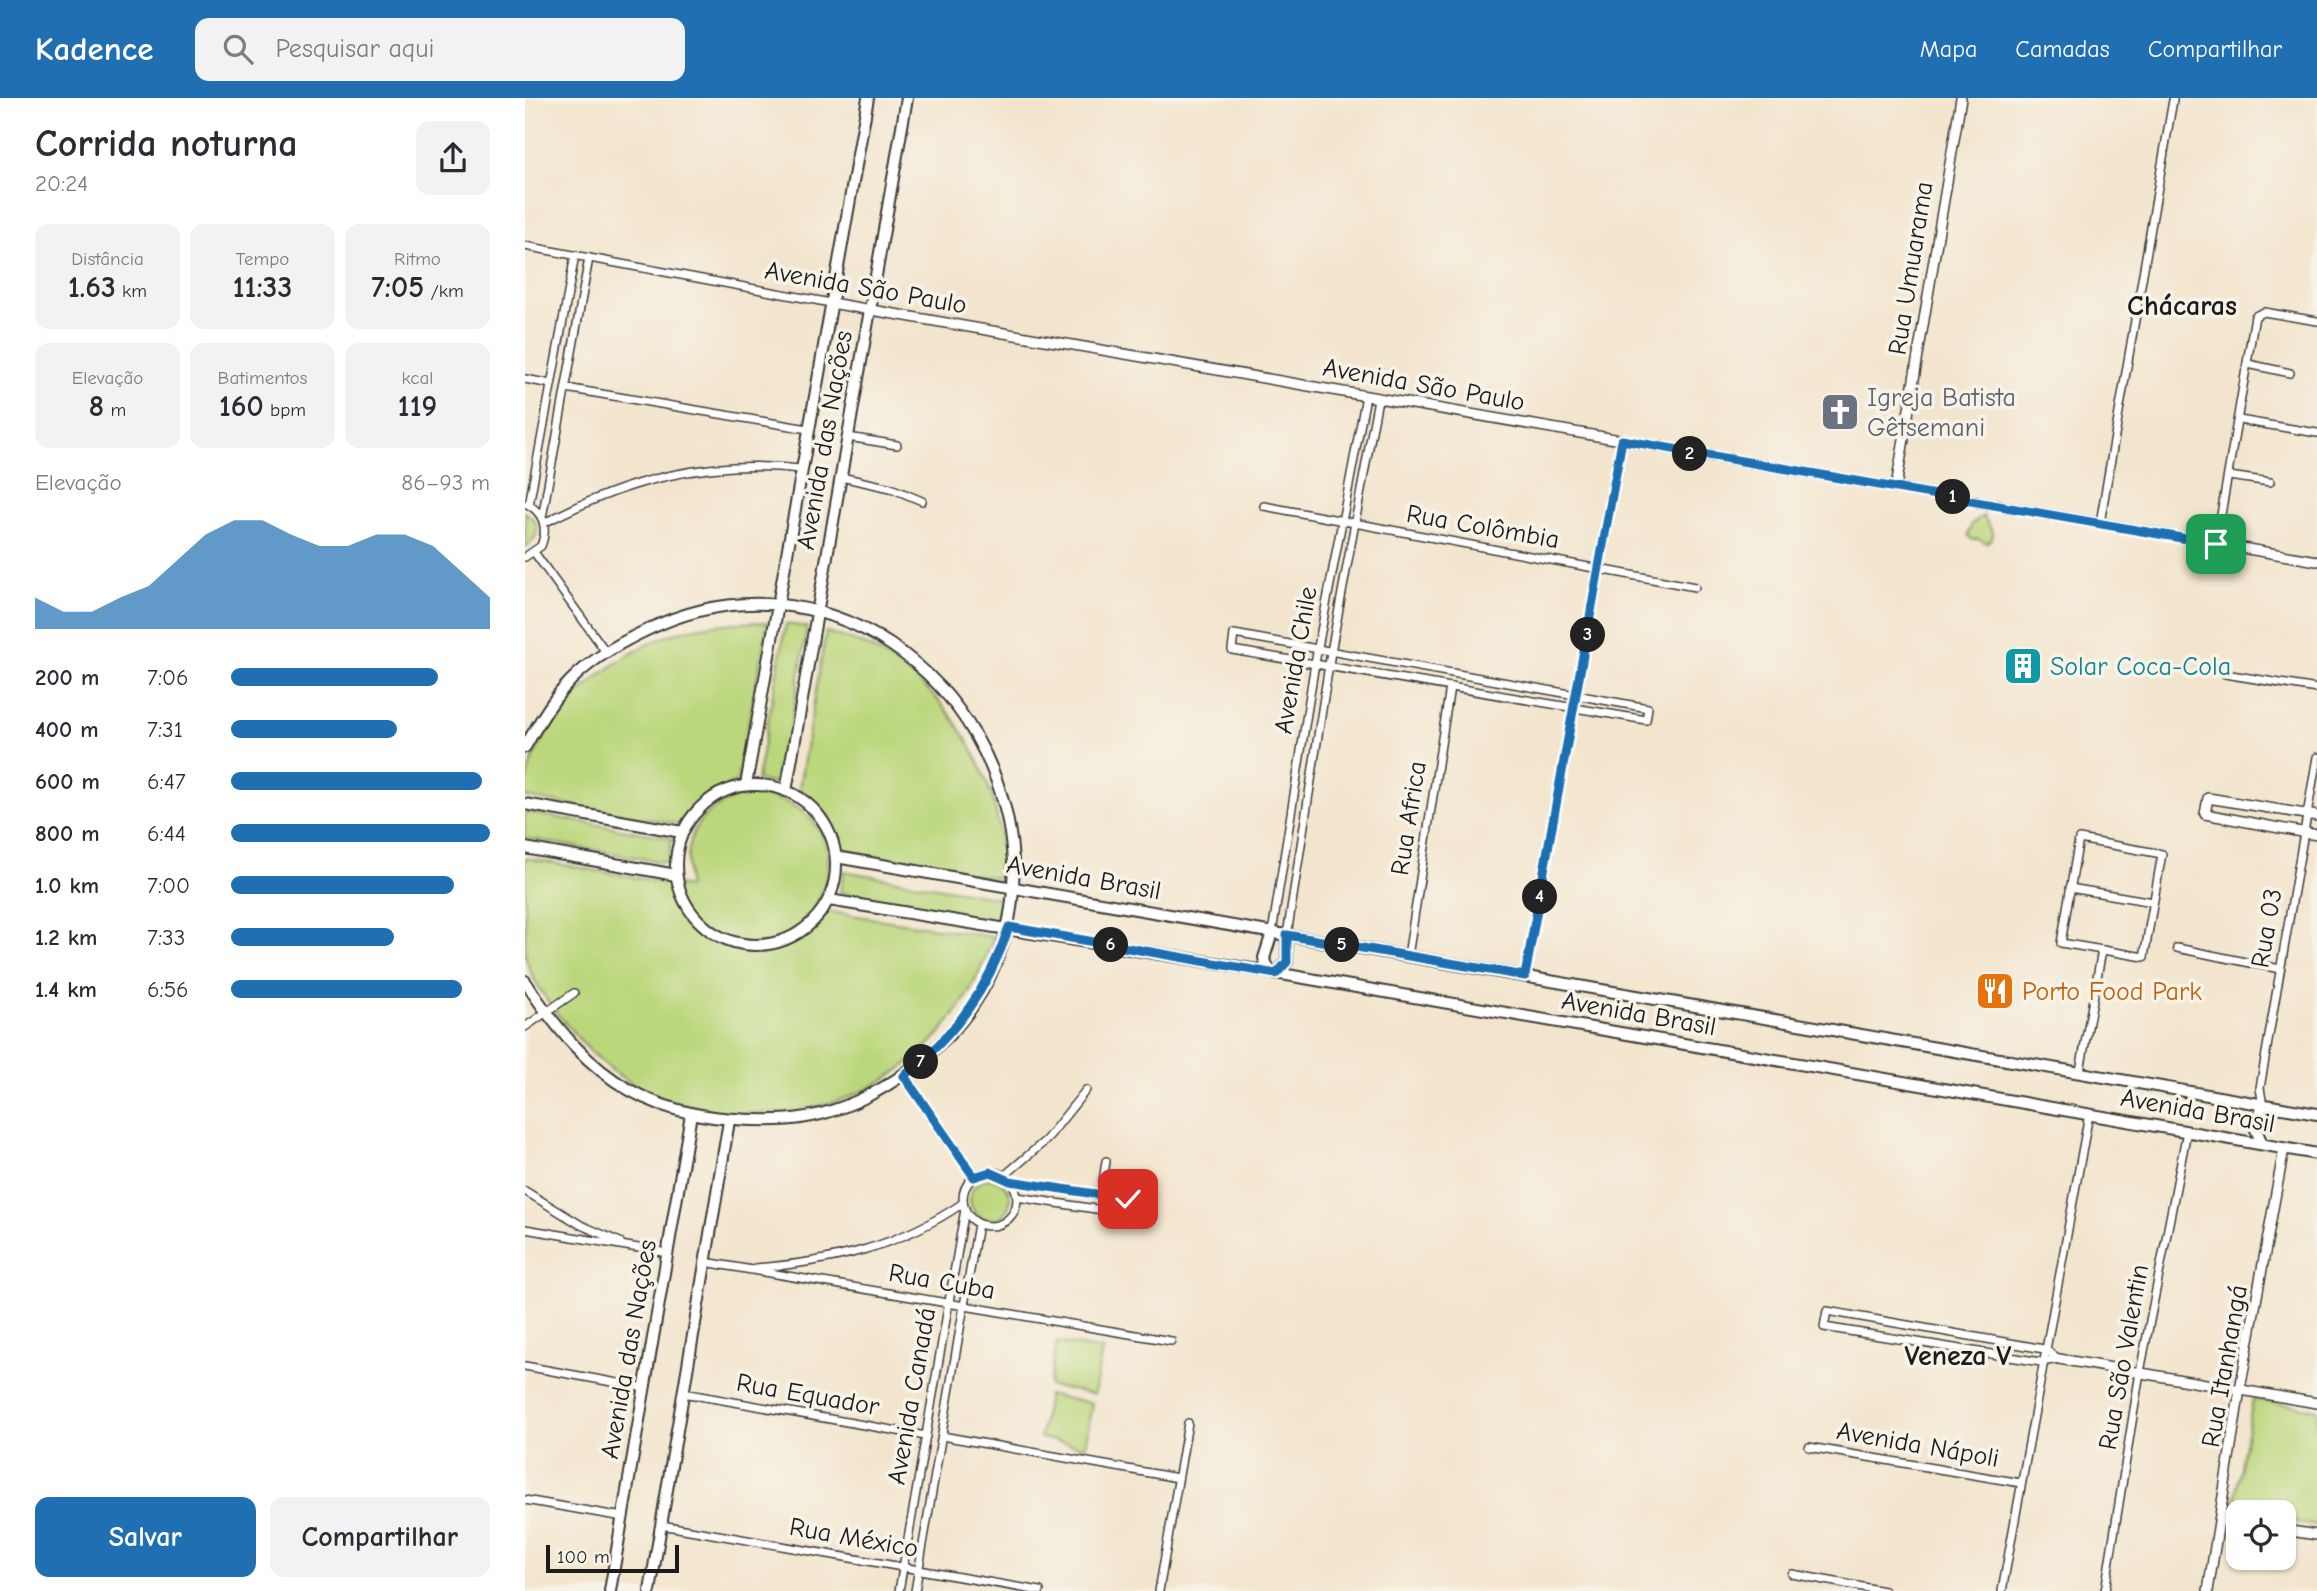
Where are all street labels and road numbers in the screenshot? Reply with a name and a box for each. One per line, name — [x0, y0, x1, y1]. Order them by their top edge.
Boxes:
street label: Rua Umuarama — [1882, 179, 1940, 357]
street label: Avenida São Paulo — [763, 255, 969, 321]
street label: Avenida das Nações — [791, 328, 859, 552]
street label: Avenida São Paulo — [1321, 352, 1527, 418]
street label: Rua Colômbia — [1404, 499, 1562, 555]
street label: Avenida Chile — [1268, 584, 1324, 736]
street label: Rua Africa — [1385, 759, 1433, 878]
street label: Avenida Brasil — [1004, 850, 1163, 906]
street label: Rua 03 — [2245, 886, 2289, 970]
street label: Avenida Brasil — [1559, 986, 1718, 1042]
street label: Avenida Brasil — [2118, 1083, 2277, 1139]
street label: Avenida das Nações — [595, 1237, 663, 1461]
street label: Rua Cuba — [886, 1258, 997, 1306]
street label: Rua São Valentin — [2093, 1262, 2155, 1452]
street label: Rua Itanhangá — [2196, 1283, 2254, 1450]
street label: Avenida Canadá — [882, 1305, 942, 1487]
street label: Rua Equador — [734, 1368, 882, 1422]
street label: Avenida Nápoli — [1834, 1416, 2001, 1474]
street label: Rua México — [787, 1512, 921, 1564]

